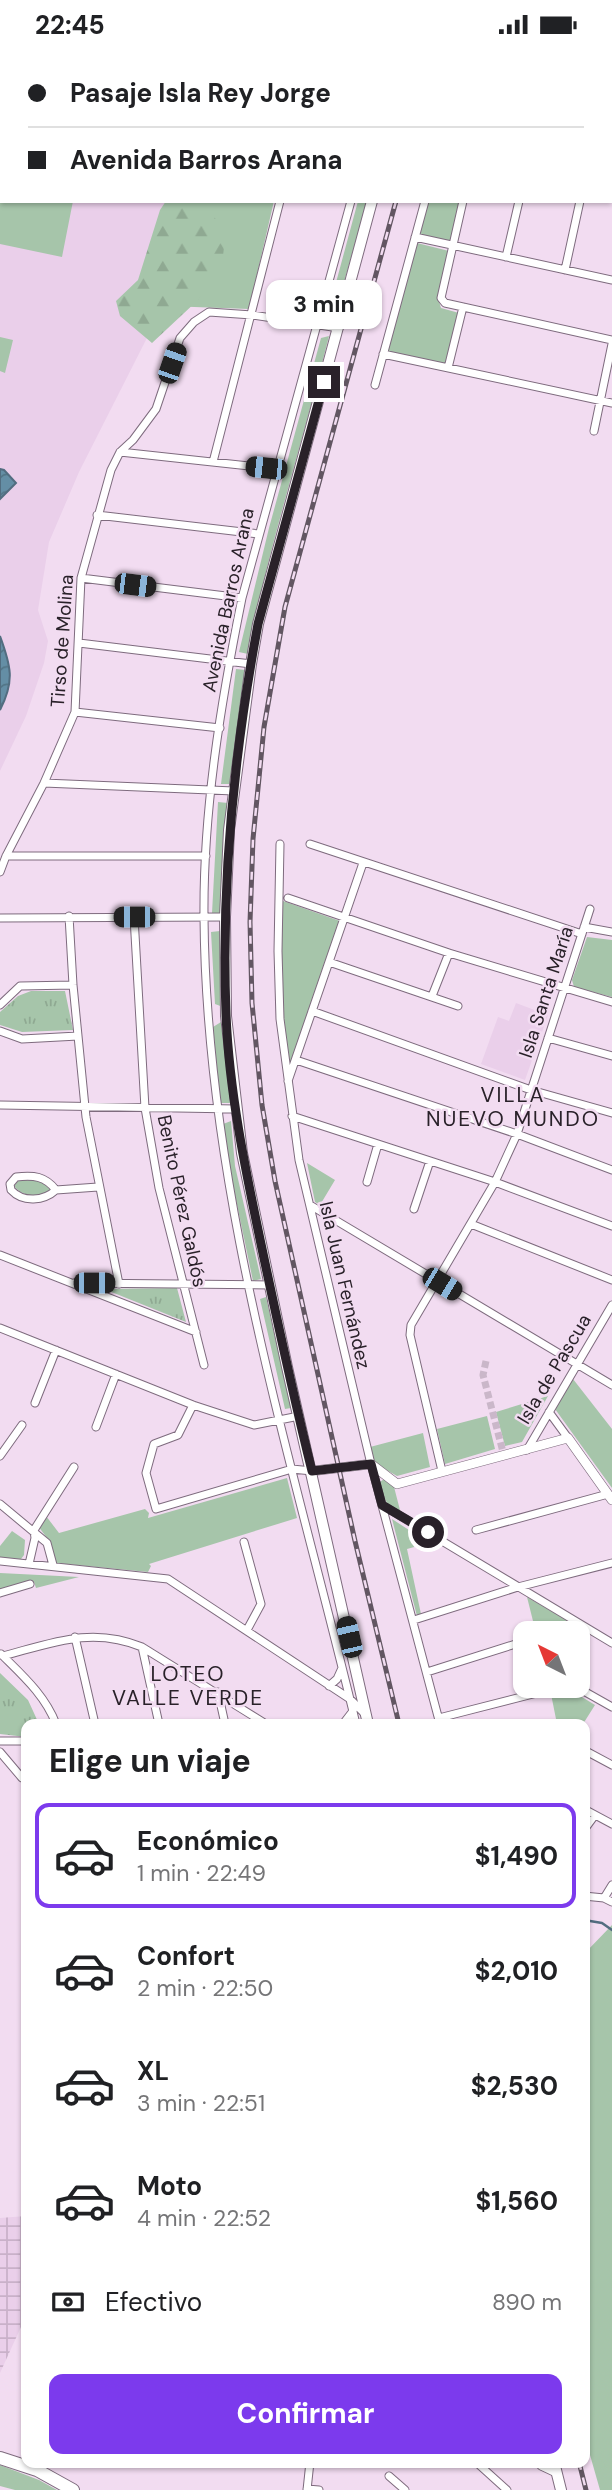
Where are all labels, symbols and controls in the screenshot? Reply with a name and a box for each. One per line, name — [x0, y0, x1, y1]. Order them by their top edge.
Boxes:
text: 22:45 — [35, 8, 105, 42]
text: Pasaje Isla Rey Jorge — [70, 76, 331, 110]
text: Avenida Barros Arana — [70, 143, 343, 177]
callout: 3 min — [266, 281, 382, 329]
text: 3 min — [293, 289, 355, 319]
car — [156, 340, 189, 386]
route end — [308, 366, 340, 398]
car — [245, 455, 288, 481]
street label: Avenida Barros Arana — [196, 506, 260, 694]
car — [113, 572, 158, 598]
street label: Tirso de Molina — [45, 574, 79, 708]
car — [114, 907, 156, 928]
street label: Isla Santa María — [513, 923, 579, 1061]
district label: VILLA NUEVO MUNDO — [426, 1081, 600, 1133]
street label: Benito Pérez Galdós — [152, 1113, 212, 1289]
street label: Isla Juan Fernández — [314, 1199, 376, 1371]
car — [419, 1264, 466, 1304]
car — [74, 1273, 116, 1294]
street label: Isla de Pascua — [511, 1309, 597, 1429]
route start — [412, 1516, 444, 1548]
car — [335, 1614, 364, 1660]
north arrow — [513, 1621, 590, 1697]
map controls — [513, 1621, 590, 1698]
district label: LOTEO VALLE VERDE — [112, 1660, 264, 1712]
text: Elige un viaje — [49, 1740, 251, 1782]
icon: car — [53, 1824, 116, 1887]
text: Económico — [137, 1824, 279, 1858]
text: $1,490 — [475, 1839, 558, 1873]
text: 1 min · 22:49 — [137, 1858, 266, 1888]
icon: car — [53, 1939, 116, 2002]
text: Confort — [137, 1939, 235, 1973]
text: $2,010 — [475, 1954, 558, 1988]
text: 2 min · 22:50 — [137, 1973, 273, 2003]
icon: car — [53, 2054, 116, 2117]
text: XL — [137, 2054, 169, 2088]
text: $2,530 — [471, 2069, 558, 2103]
text: 3 min · 22:51 — [137, 2088, 265, 2118]
icon: car — [53, 2169, 116, 2232]
text: Moto — [137, 2169, 202, 2203]
text: $1,560 — [475, 2184, 558, 2218]
text: 4 min · 22:52 — [137, 2203, 271, 2233]
icon: cash — [49, 2283, 87, 2321]
text: Efectivo — [105, 2285, 202, 2319]
text: 890 m — [492, 2287, 562, 2317]
button: Confirmar — [49, 2374, 562, 2454]

